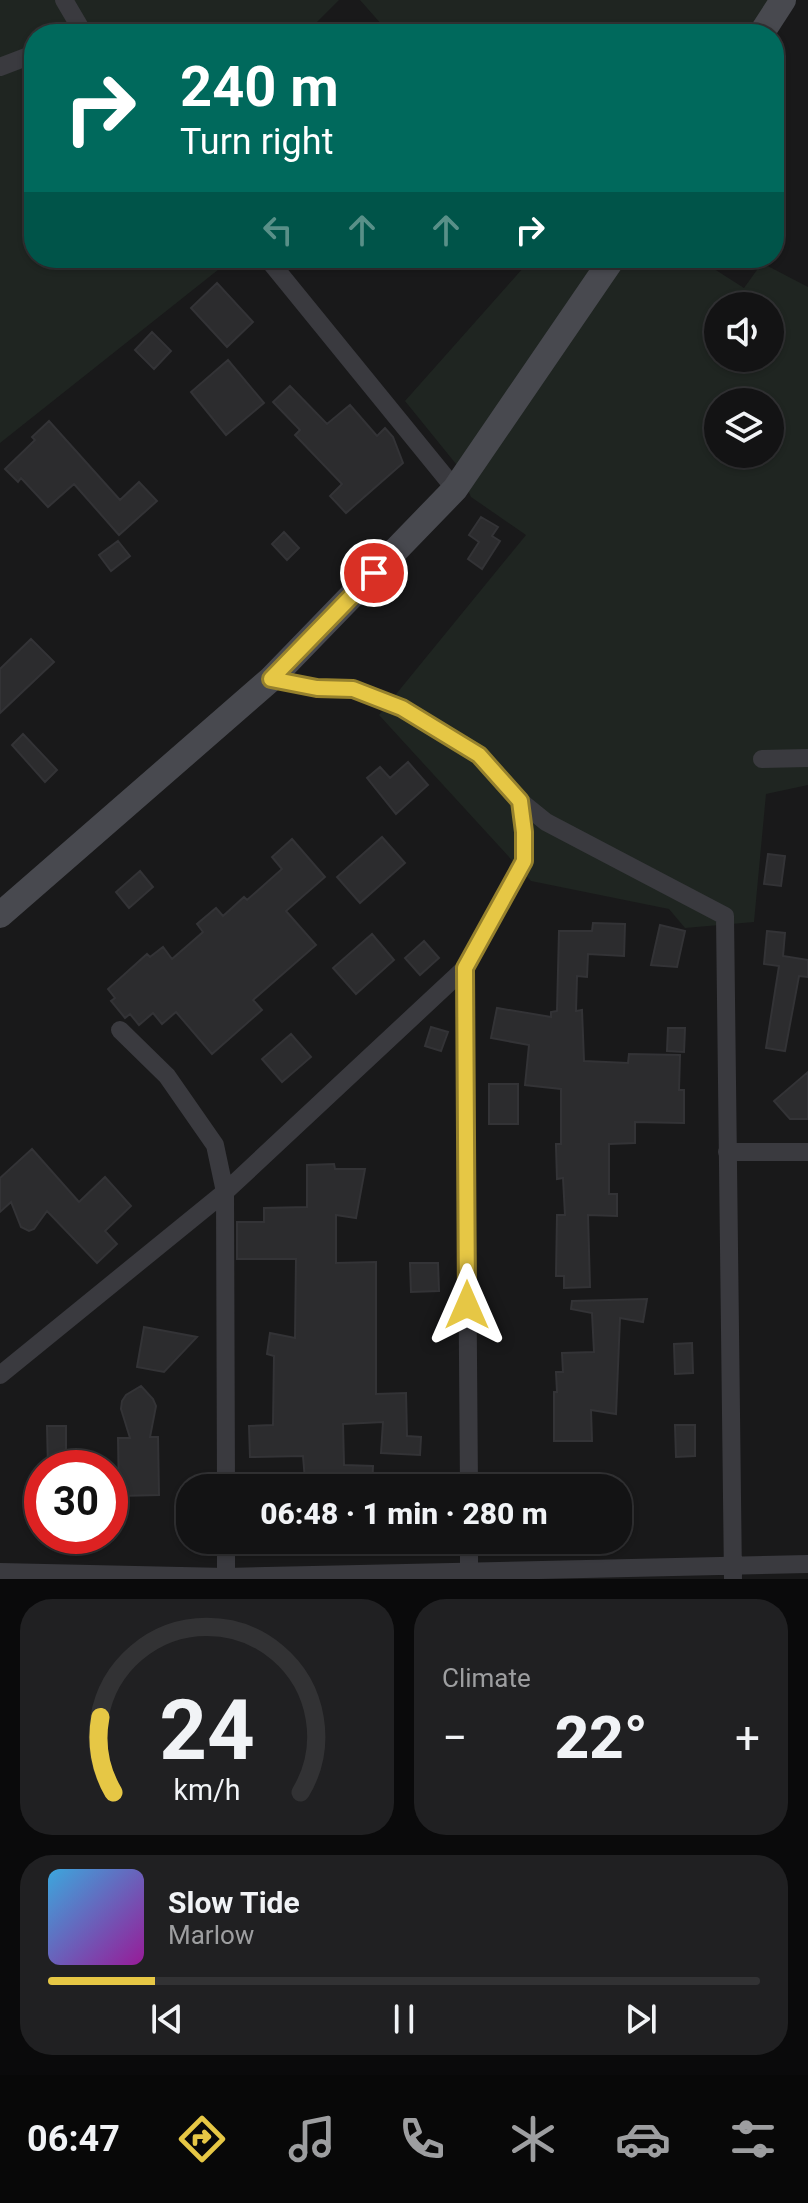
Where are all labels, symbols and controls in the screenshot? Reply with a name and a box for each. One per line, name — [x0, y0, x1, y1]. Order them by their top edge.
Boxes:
text: 240 m — [180, 54, 339, 120]
icon: right — [48, 56, 152, 160]
text: Turn right — [180, 121, 333, 163]
icon: left — [256, 208, 300, 252]
icon: ahead — [340, 208, 384, 252]
icon: ahead — [424, 208, 468, 252]
icon: right — [508, 208, 552, 252]
map controls — [704, 292, 784, 468]
button: sound — [704, 292, 784, 372]
button: layers — [704, 388, 784, 468]
pin — [340, 539, 408, 607]
icon: arrive — [352, 551, 396, 595]
position arrow — [425, 1263, 509, 1347]
speed limit sign: 30 — [24, 1450, 128, 1554]
text: 06:48 · 1 min · 280 m — [260, 1496, 548, 1531]
text: Climate — [442, 1663, 531, 1693]
text: 24 — [159, 1682, 255, 1779]
text: 22° — [555, 1702, 648, 1773]
text: − — [442, 1712, 467, 1764]
text: + — [735, 1712, 760, 1764]
text: km/h — [173, 1773, 241, 1807]
text: Slow Tide — [168, 1885, 300, 1920]
text: Marlow — [168, 1920, 254, 1950]
icon: previous — [145, 1997, 189, 2041]
icon: pause — [382, 1997, 426, 2041]
icon: next — [619, 1997, 663, 2041]
icon: directions — [174, 2111, 230, 2167]
icon: music — [284, 2111, 340, 2167]
icon: phone — [394, 2111, 450, 2167]
icon: climate — [505, 2111, 561, 2167]
icon: car — [615, 2111, 671, 2167]
icon: filters — [725, 2111, 781, 2167]
text: 06:47 — [27, 2118, 120, 2160]

